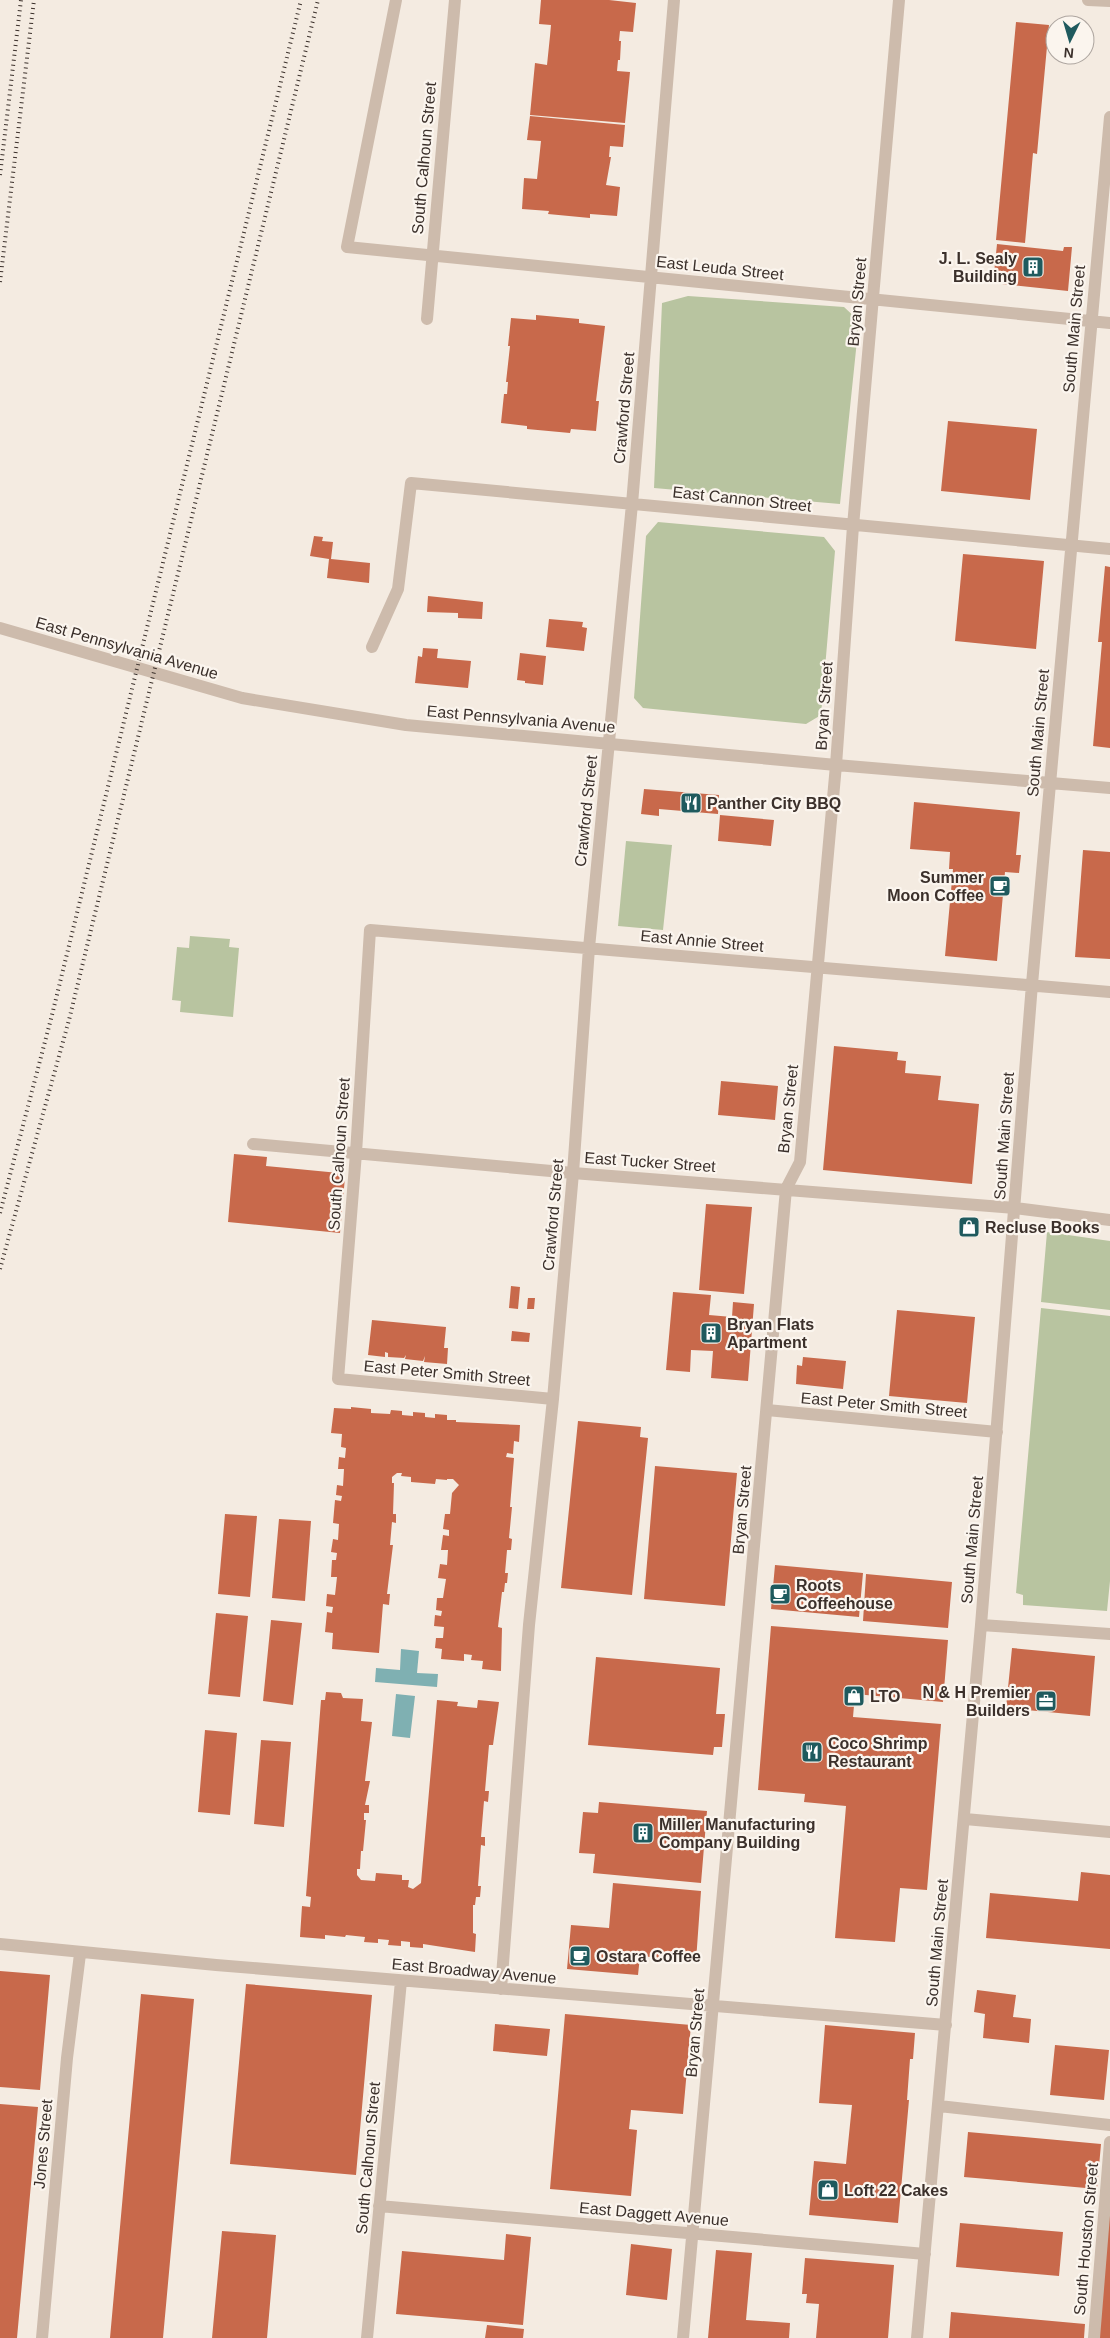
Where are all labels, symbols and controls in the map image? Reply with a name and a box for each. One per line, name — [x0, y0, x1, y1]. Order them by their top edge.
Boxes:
north arrow — [1045, 15, 1095, 65]
text: N — [1063, 45, 1075, 61]
street label: South Calhoun Street — [409, 81, 439, 235]
place label: J. L. Sealy Building — [939, 250, 1017, 285]
street label: East Leuda Street — [655, 253, 785, 283]
building icon: J. L. Sealy Building — [1021, 255, 1045, 279]
street label: Bryan Street — [845, 256, 869, 347]
street label: South Main Street — [1060, 264, 1088, 394]
street label: Crawford Street — [611, 351, 637, 465]
street label: East Cannon Street — [672, 483, 813, 515]
street label: East Pennsylvania Avenue — [34, 614, 220, 682]
street label: Bryan Street — [812, 661, 836, 751]
street label: South Main Street — [1024, 668, 1052, 798]
street label: East Pennsylvania Avenue — [426, 702, 616, 736]
street label: Crawford Street — [572, 754, 600, 868]
restaurant icon: Panther City BBQ — [679, 791, 703, 815]
place label: Panther City BBQ — [707, 795, 841, 812]
place label: Summer Moon Coffee — [887, 869, 984, 904]
cafe icon: Summer Moon Coffee — [988, 874, 1012, 898]
street label: East Annie Street — [640, 927, 765, 955]
street label: Bryan Street — [775, 1063, 801, 1154]
street label: South Main Street — [991, 1071, 1017, 1200]
street label: South Calhoun Street — [325, 1077, 353, 1231]
street label: East Tucker Street — [584, 1149, 717, 1175]
street label: Crawford Street — [540, 1158, 566, 1272]
shop icon: Recluse Books — [957, 1215, 981, 1239]
place label: Recluse Books — [985, 1219, 1100, 1236]
place label: Bryan Flats Apartment — [727, 1316, 814, 1351]
building icon: Bryan Flats Apartment — [699, 1321, 723, 1345]
street label: East Peter Smith Street — [363, 1357, 532, 1389]
street label: East Peter Smith Street — [800, 1389, 969, 1421]
street label: Bryan Street — [730, 1464, 754, 1555]
street label: South Main Street — [958, 1475, 986, 1605]
place label: Roots Coffeehouse — [796, 1577, 893, 1612]
cafe icon: Roots Coffeehouse — [768, 1582, 792, 1606]
shop icon: LTO — [842, 1684, 866, 1708]
place label: N & H Premier Builders — [922, 1684, 1030, 1719]
place label: LTO — [870, 1688, 901, 1705]
office icon: N & H Premier Builders — [1034, 1689, 1058, 1713]
place label: Coco Shrimp Restaurant — [828, 1735, 928, 1770]
restaurant icon: Coco Shrimp Restaurant — [800, 1740, 824, 1764]
place label: Miller Manufacturing Company Building — [659, 1816, 815, 1851]
building icon: Miller Manufacturing Company Building — [631, 1821, 655, 1845]
street label: South Main Street — [923, 1878, 951, 2008]
cafe icon: Ostara Coffee — [568, 1944, 592, 1968]
place label: Ostara Coffee — [596, 1948, 701, 1965]
street label: East Broadway Avenue — [391, 1955, 557, 1987]
street label: Bryan Street — [683, 1987, 707, 2078]
street label: South Calhoun Street — [353, 2081, 383, 2235]
street label: Jones Street — [31, 2098, 55, 2189]
street label: South Houston Street — [1071, 2162, 1101, 2316]
shop icon: Loft 22 Cakes — [816, 2178, 840, 2202]
place label: Loft 22 Cakes — [844, 2182, 948, 2199]
street label: East Daggett Avenue — [579, 2199, 730, 2229]

